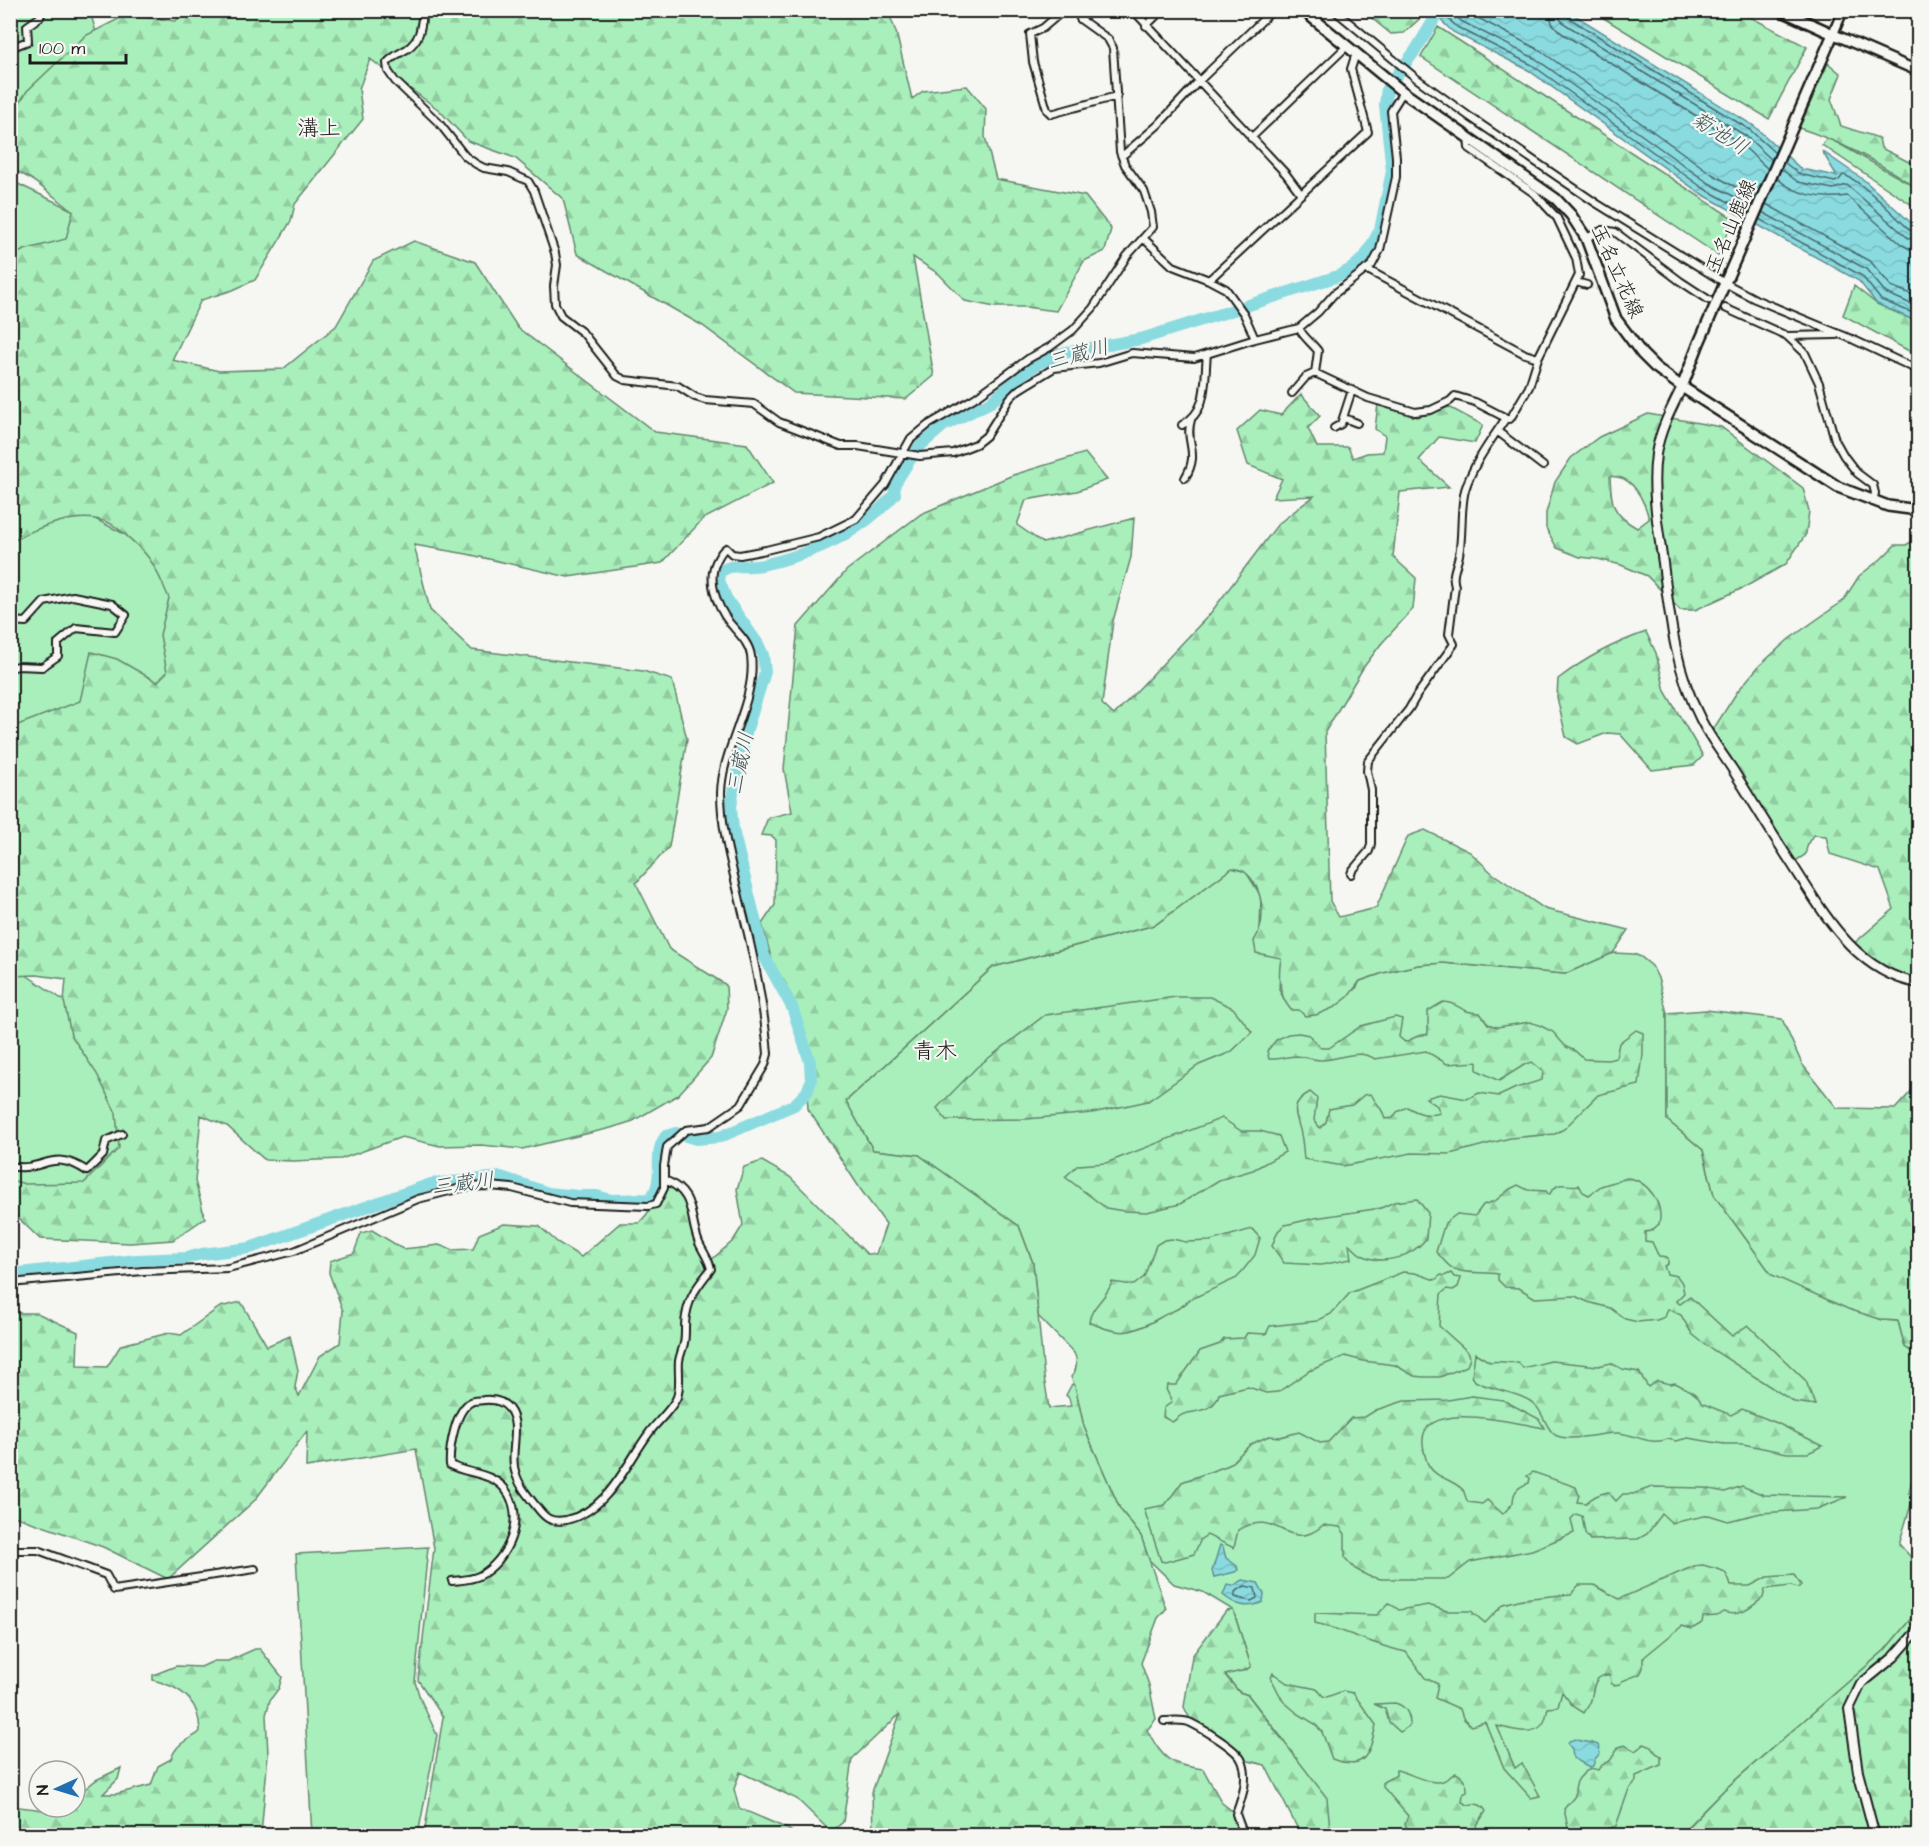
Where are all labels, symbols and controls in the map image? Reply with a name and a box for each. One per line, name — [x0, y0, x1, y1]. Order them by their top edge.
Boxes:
scale bar — [30, 27, 126, 65]
text: 100 m — [39, 36, 85, 61]
water label: 菊池川 — [1685, 104, 1754, 162]
district label: 溝上 — [297, 113, 341, 144]
street label: 玉名山鹿線 — [1698, 175, 1763, 278]
street label: 玉名立花線 — [1584, 220, 1650, 323]
water label: 三蔵川 — [1044, 332, 1112, 377]
water label: 三蔵川 — [720, 729, 761, 797]
district label: 青木 — [913, 1036, 957, 1067]
water label: 三蔵川 — [430, 1165, 496, 1202]
north arrow — [27, 1759, 87, 1819]
text: N — [32, 1784, 54, 1796]

